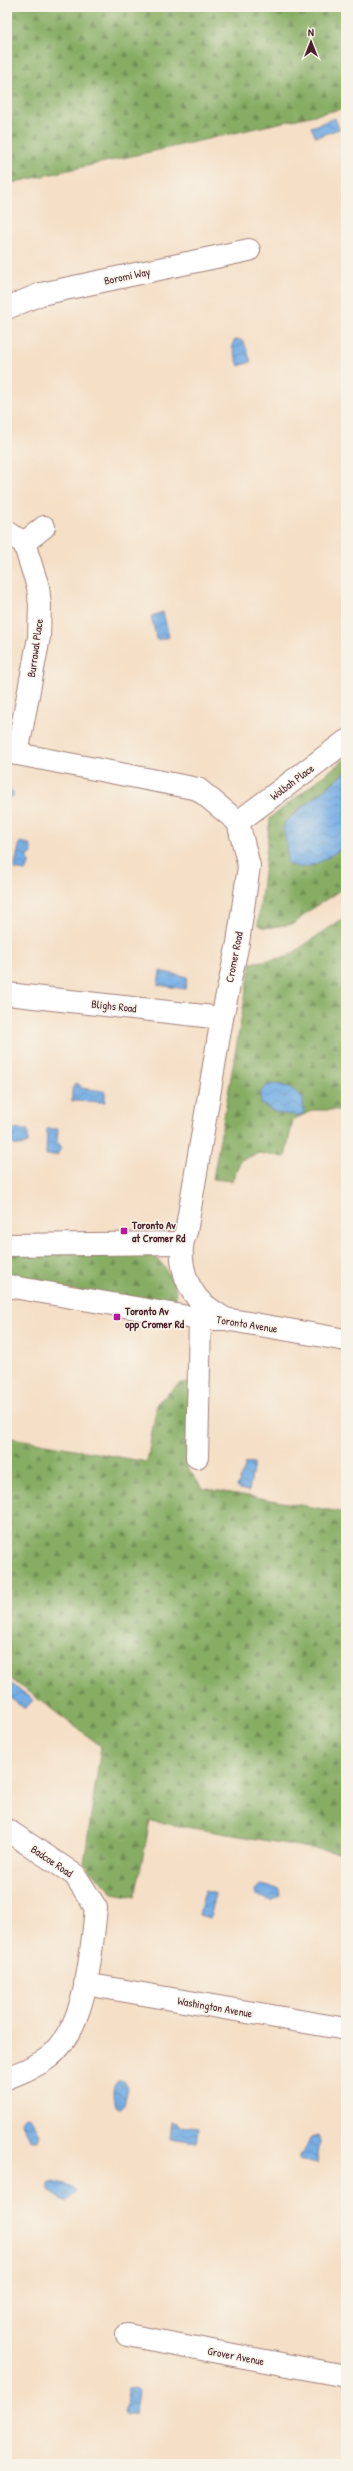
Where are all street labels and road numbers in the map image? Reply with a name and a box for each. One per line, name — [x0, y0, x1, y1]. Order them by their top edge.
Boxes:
street label: Boromi Way — [103, 264, 152, 288]
street label: Burrawal Place — [24, 617, 46, 678]
street label: Wolbah Place — [267, 761, 317, 803]
street label: Cromer Road — [222, 930, 246, 984]
street label: Blighs Road — [91, 997, 138, 1015]
street label: Toronto Avenue — [215, 1312, 279, 1336]
street label: Badcoe Road — [28, 1842, 76, 1881]
street label: Washington Avenue — [176, 1994, 254, 2021]
street label: Grover Avenue — [206, 2344, 266, 2368]

